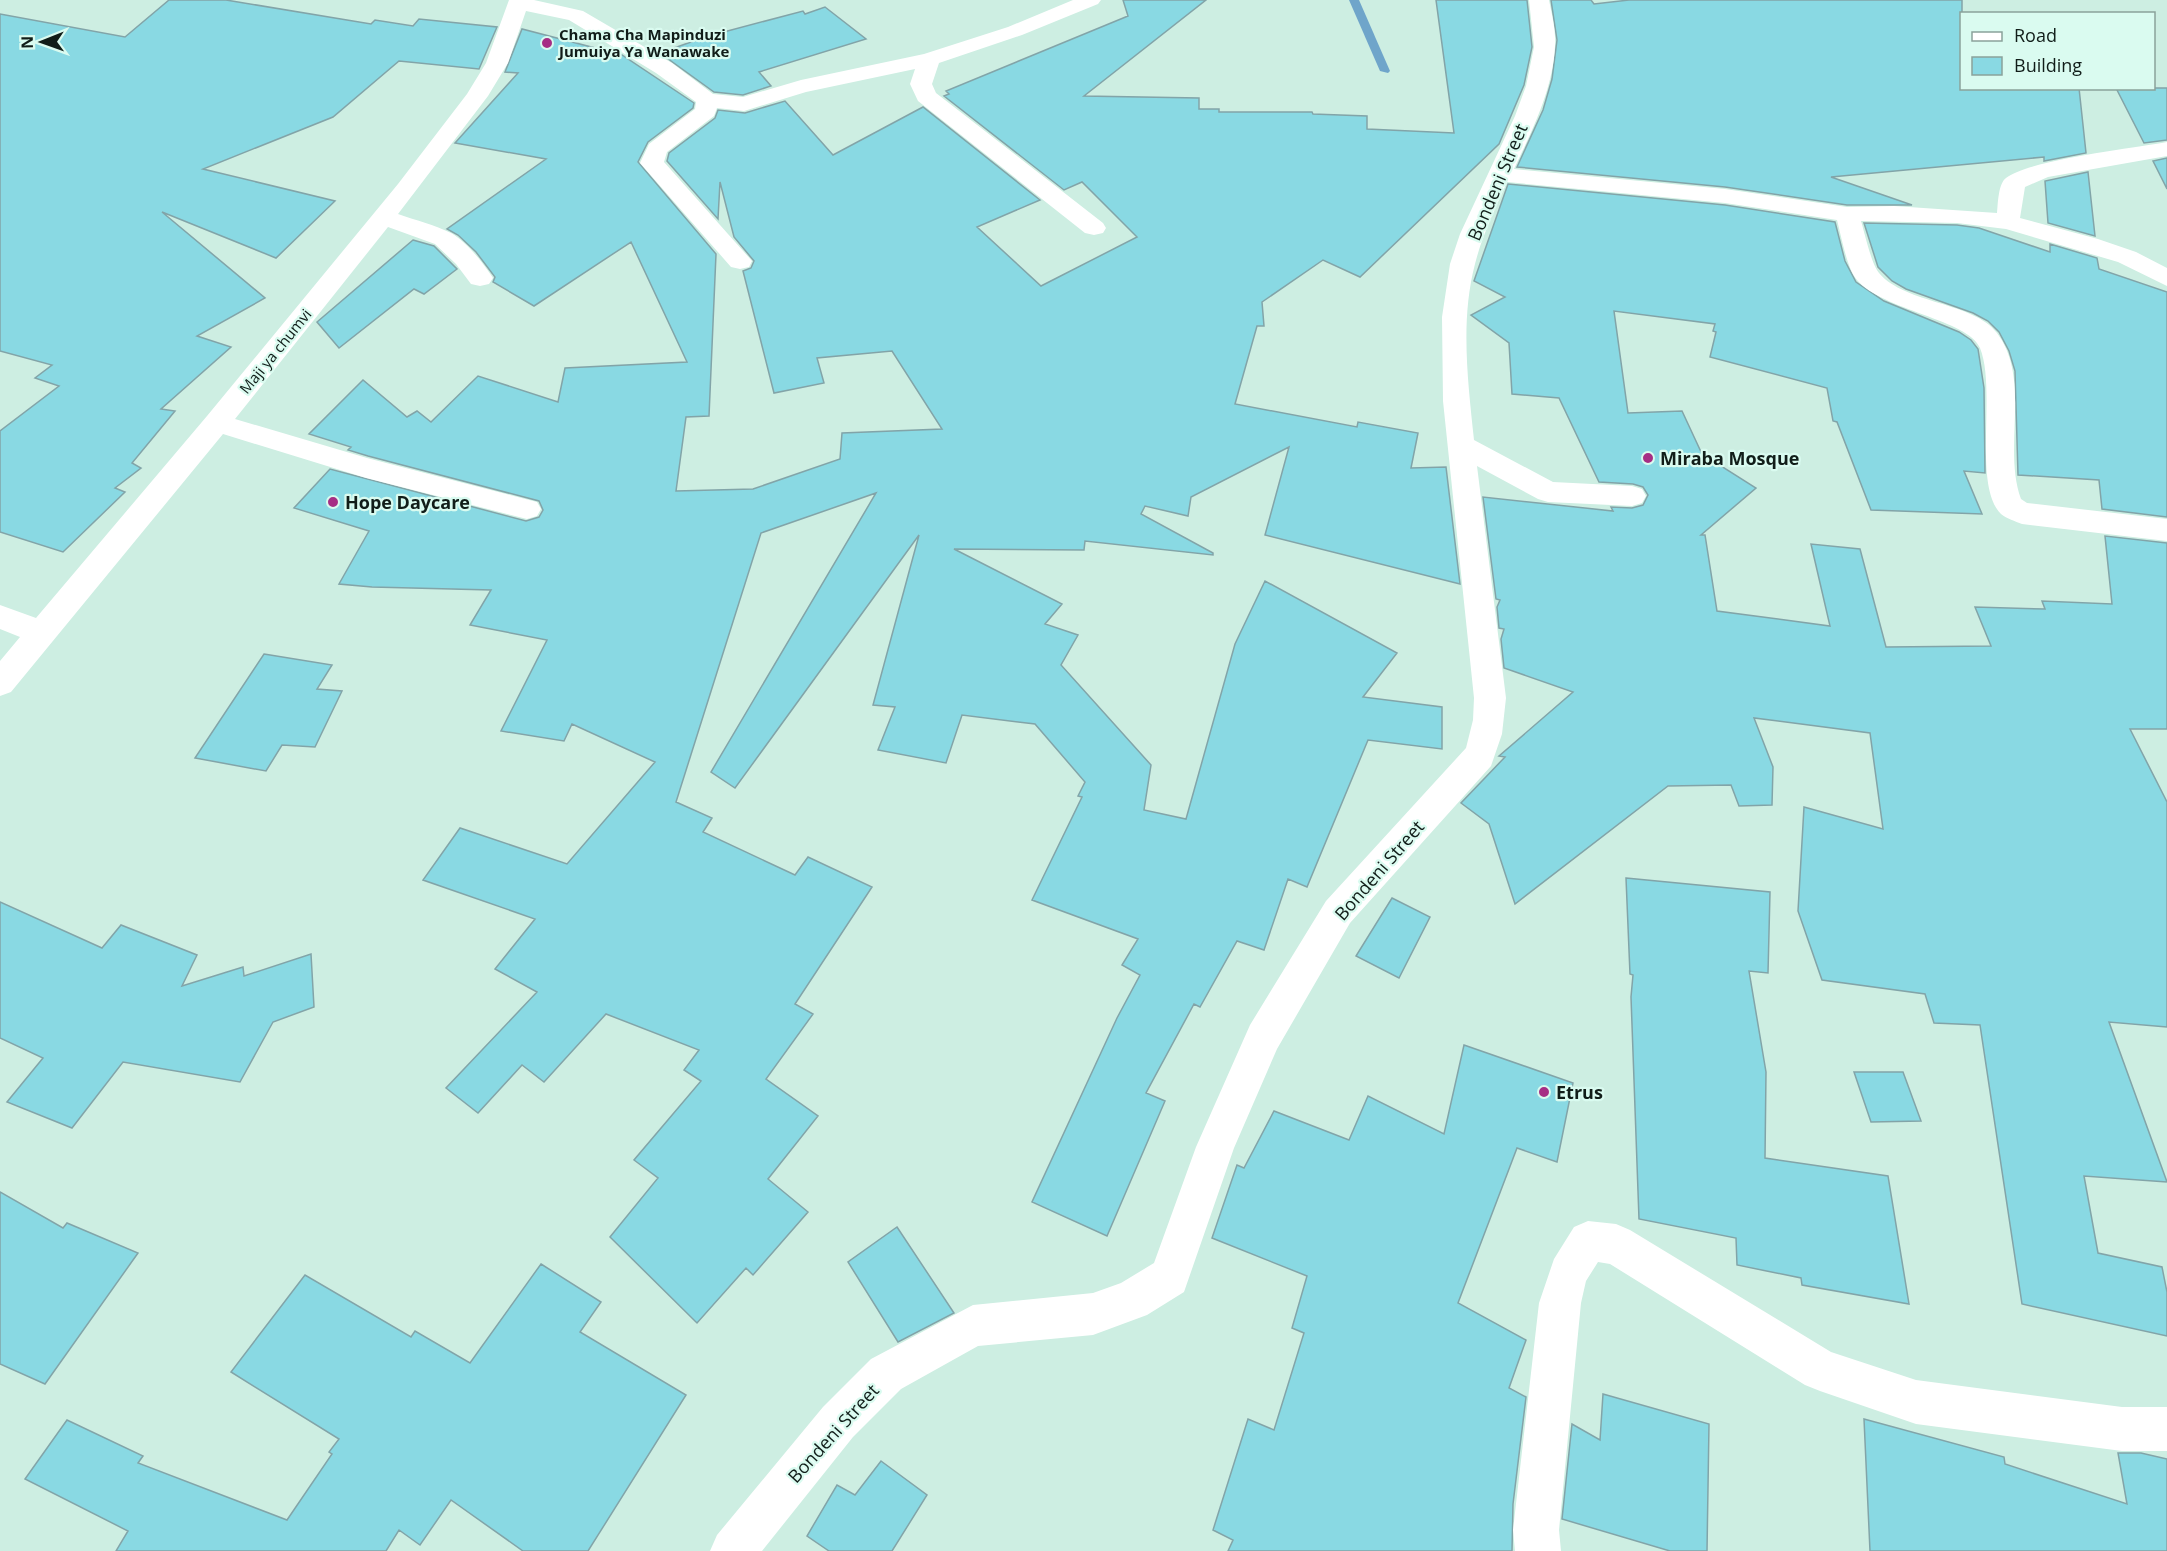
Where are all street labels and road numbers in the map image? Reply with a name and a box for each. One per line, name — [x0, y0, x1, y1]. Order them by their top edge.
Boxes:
street label: Bondeni Street — [1462, 120, 1532, 244]
street label: Maji ya chumvi — [235, 304, 315, 398]
street label: Bondeni Street — [1329, 815, 1429, 925]
street label: Bondeni Street — [782, 1378, 884, 1488]

